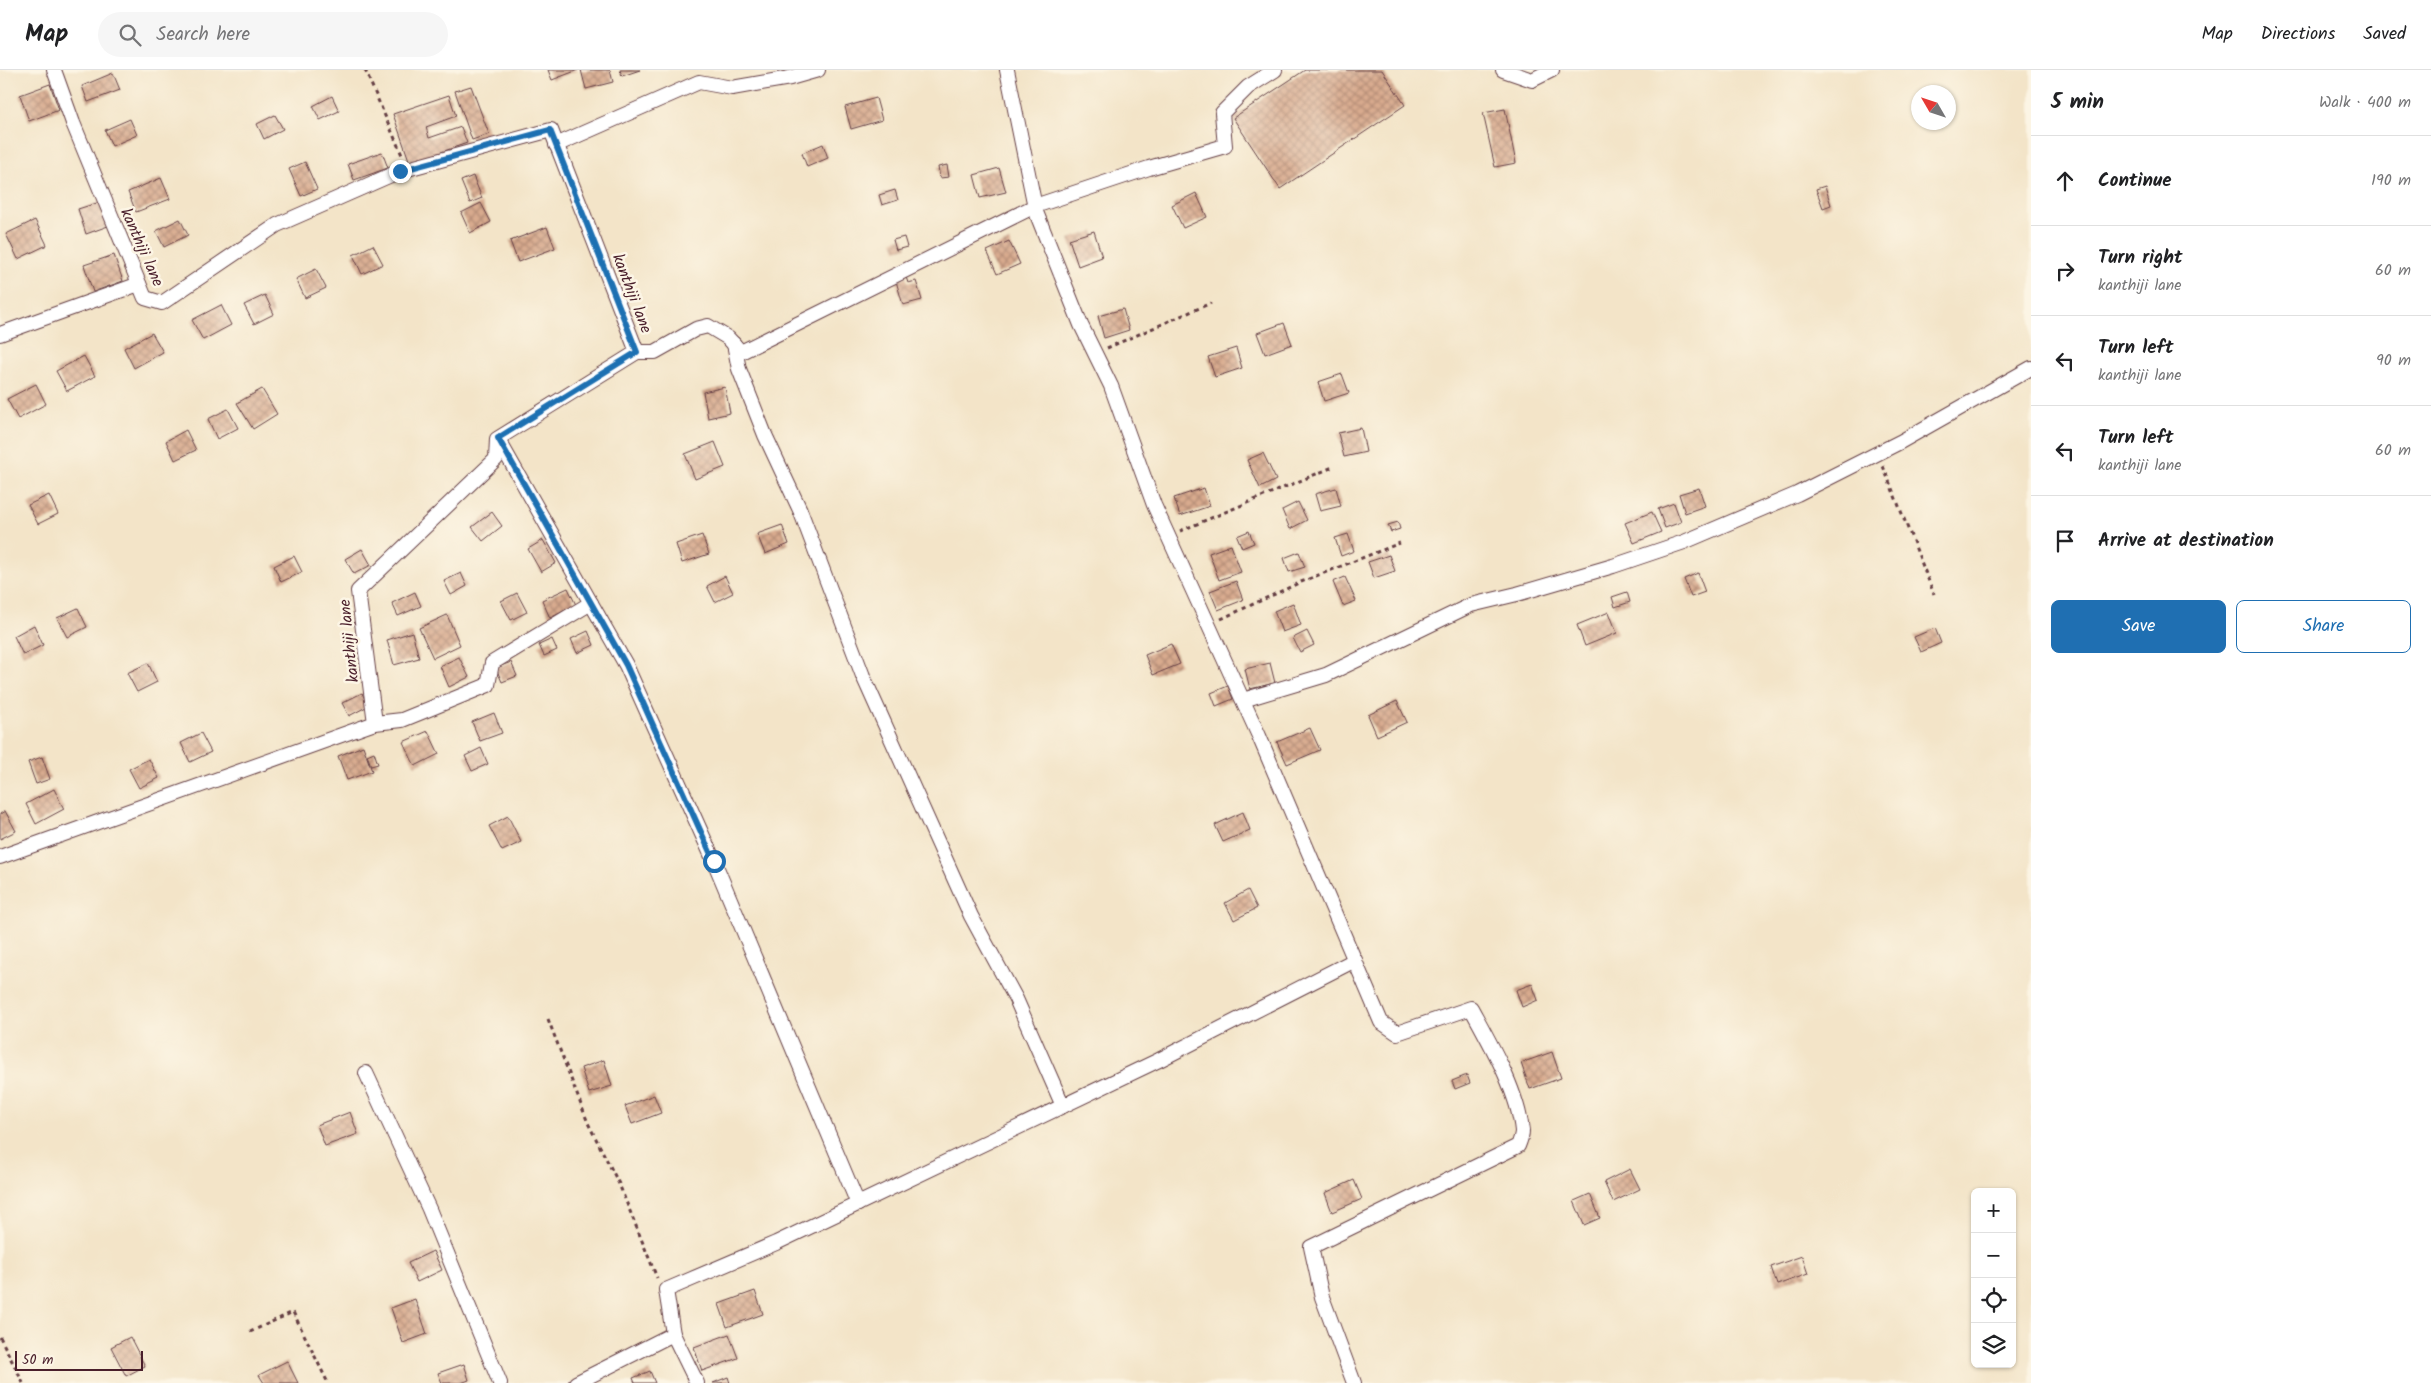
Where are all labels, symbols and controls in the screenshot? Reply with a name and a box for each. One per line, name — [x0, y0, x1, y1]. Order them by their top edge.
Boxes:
search box — [98, 12, 448, 57]
text: Map — [25, 15, 68, 54]
text: Search here — [156, 20, 250, 50]
text: Map — [2201, 20, 2233, 49]
text: Directions — [2261, 20, 2335, 49]
text: Saved — [2363, 20, 2406, 49]
icon: search — [116, 21, 144, 49]
north arrow — [1911, 85, 1956, 130]
text: 5 min — [2051, 86, 2104, 119]
text: Walk · 400 m — [2319, 90, 2411, 115]
route end — [389, 160, 412, 183]
text: Continue — [2098, 166, 2171, 196]
icon: ahead — [2051, 167, 2079, 195]
text: 190 m — [2371, 168, 2411, 193]
street label: kanthiji lane — [113, 204, 170, 291]
text: Turn right — [2098, 243, 2183, 273]
street label: kanthiji lane — [605, 250, 658, 337]
icon: right — [2051, 257, 2079, 285]
text: 60 m — [2375, 258, 2411, 283]
text: kanthiji lane — [2098, 273, 2182, 298]
text: Turn left — [2098, 333, 2173, 363]
icon: left — [2051, 347, 2079, 375]
text: 90 m — [2376, 348, 2411, 373]
text: kanthiji lane — [2098, 363, 2182, 388]
text: Turn left — [2098, 423, 2173, 453]
icon: left — [2051, 437, 2079, 465]
text: 60 m — [2375, 438, 2411, 463]
text: kanthiji lane — [2098, 453, 2182, 478]
text: Arrive at destination — [2098, 526, 2274, 556]
icon: arrive — [2051, 527, 2079, 555]
street label: kanthiji lane — [333, 598, 366, 684]
button: Save — [2051, 600, 2226, 653]
button: Share — [2236, 600, 2411, 653]
route start — [703, 850, 726, 873]
map controls — [1971, 1188, 2016, 1368]
button: + — [1971, 1188, 2016, 1233]
button: − — [1971, 1233, 2016, 1278]
button: locate — [1971, 1278, 2016, 1323]
button: layers — [1971, 1323, 2016, 1368]
scale bar — [15, 1348, 142, 1371]
text: 50 m — [22, 1349, 53, 1371]

